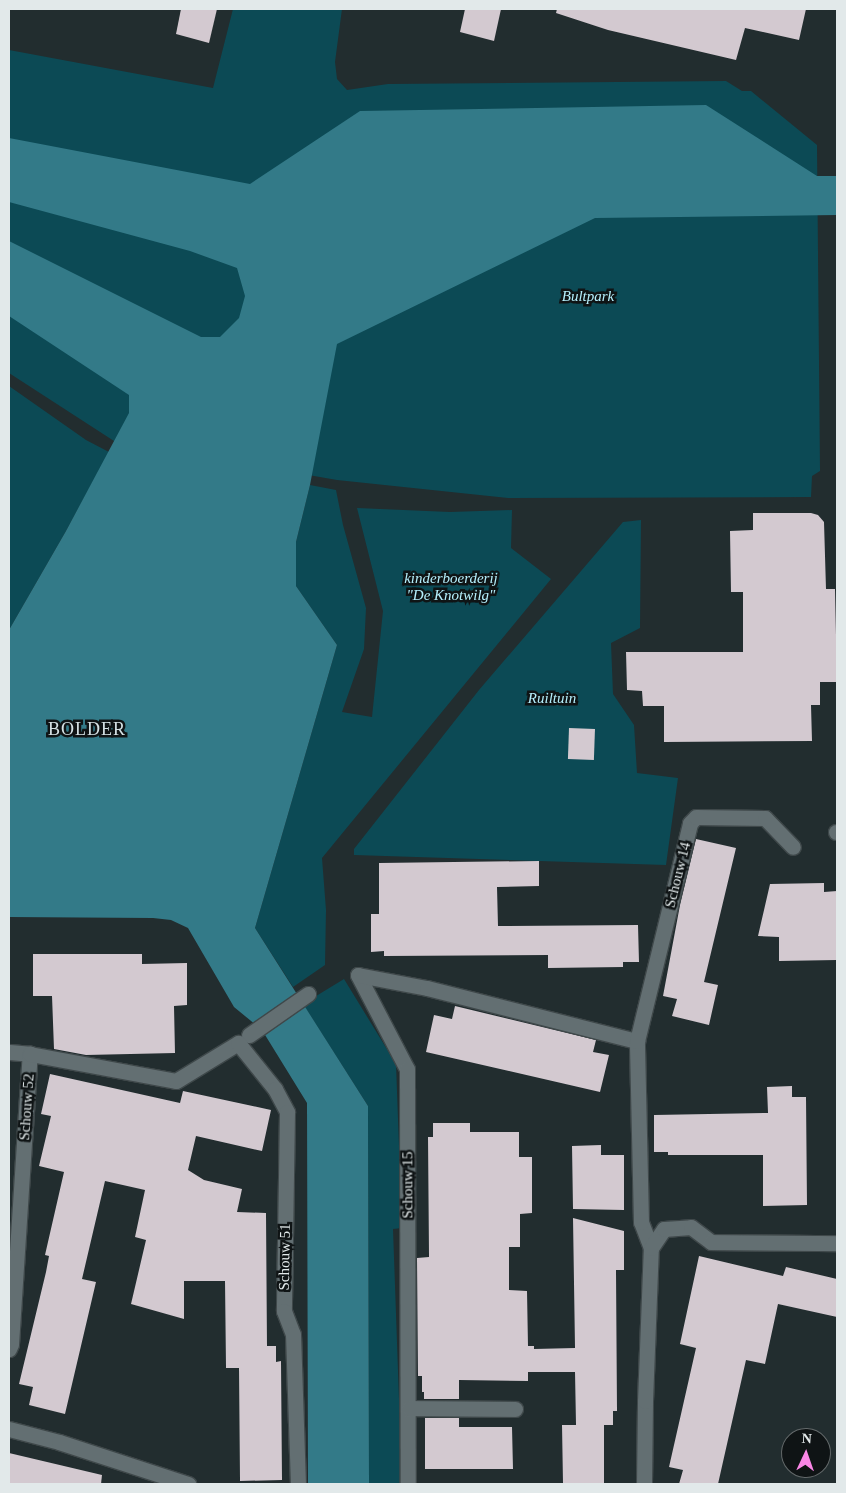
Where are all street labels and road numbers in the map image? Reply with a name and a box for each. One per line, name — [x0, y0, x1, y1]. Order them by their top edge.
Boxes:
street label: Schouw 14 — [661, 840, 695, 910]
street label: Schouw 52 — [16, 1073, 38, 1141]
street label: Schouw 15 — [399, 1151, 417, 1219]
street label: Schouw 51 — [275, 1223, 295, 1291]

